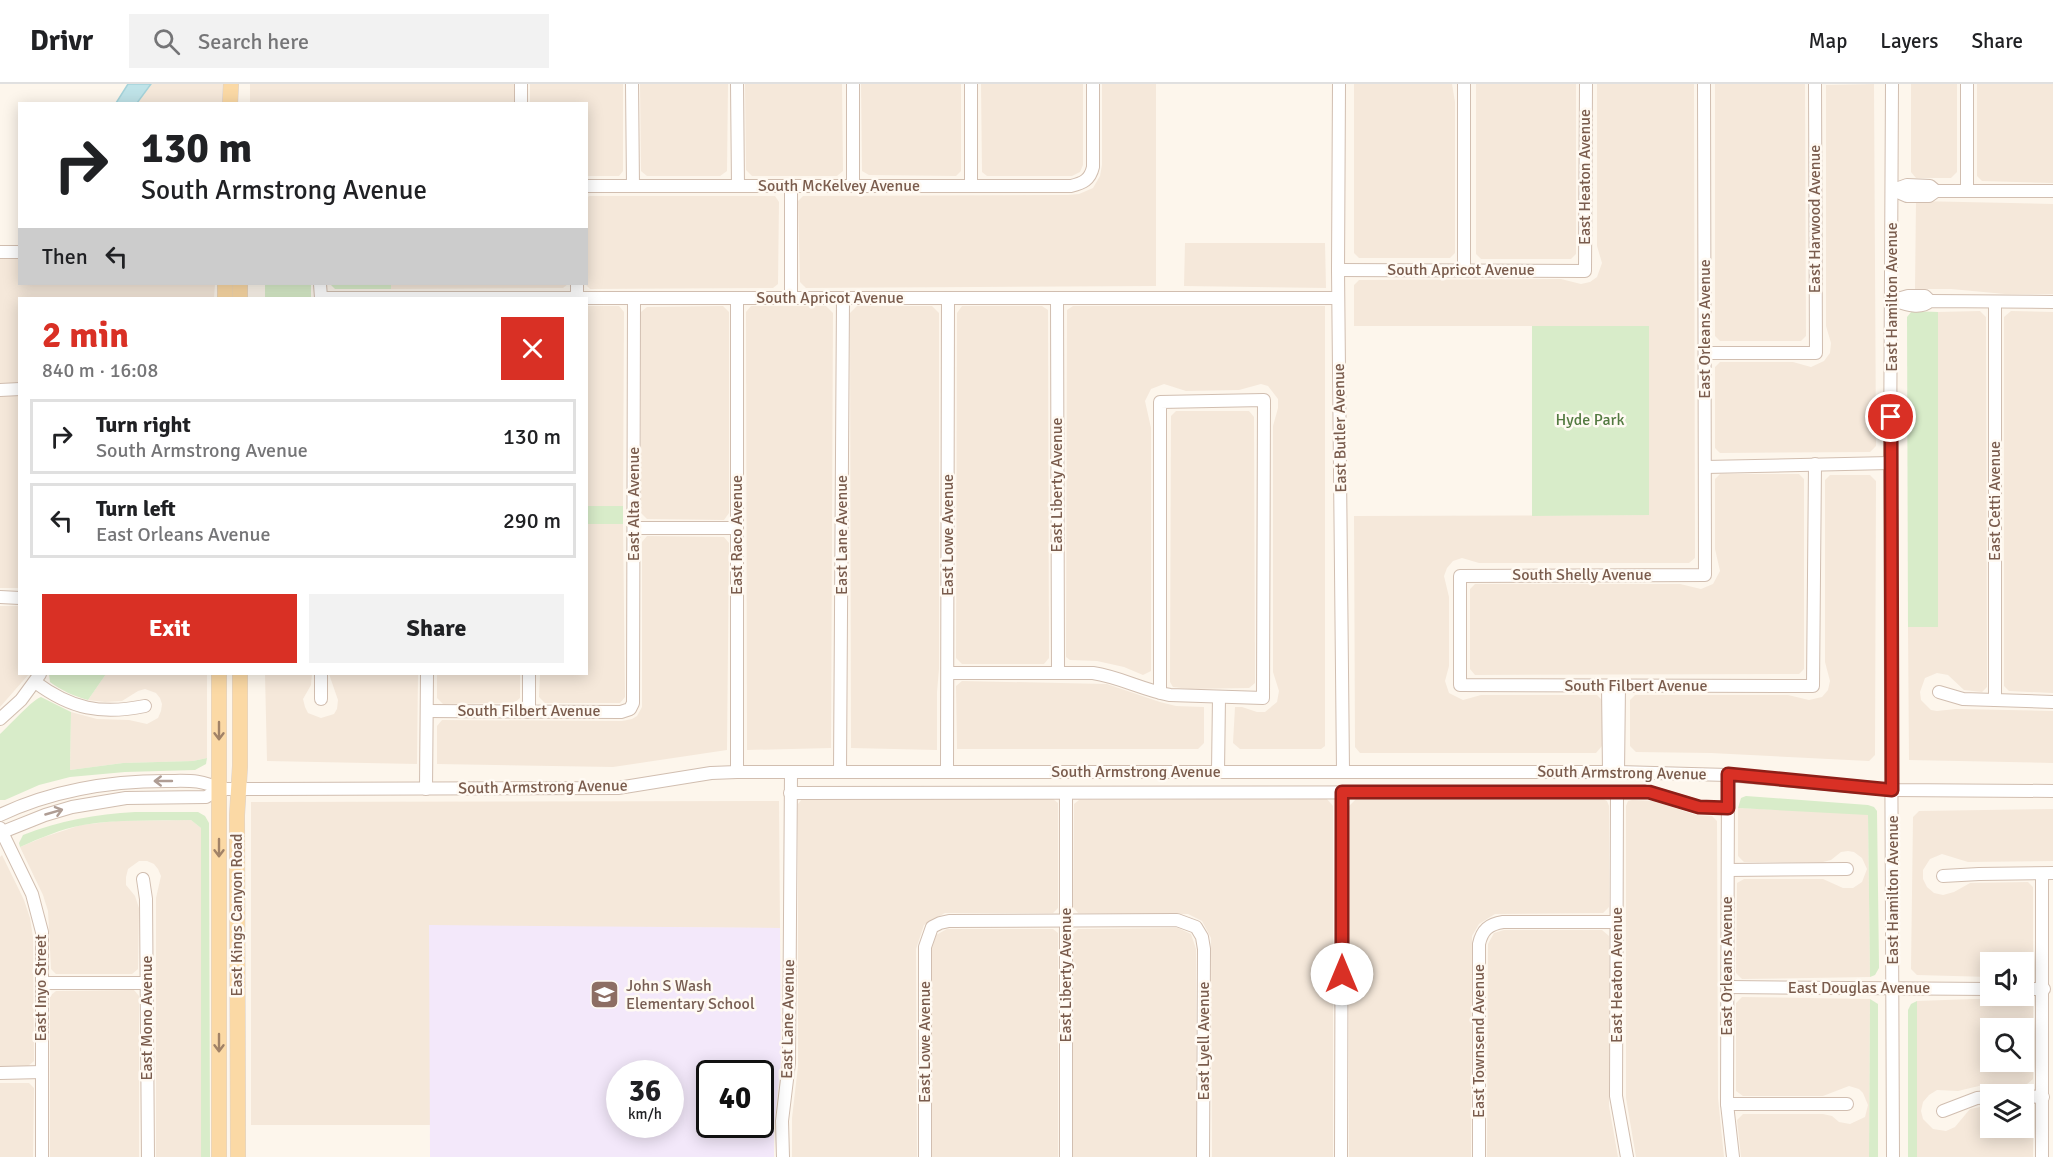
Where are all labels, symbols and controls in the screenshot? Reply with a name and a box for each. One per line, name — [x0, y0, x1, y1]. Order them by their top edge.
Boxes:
search box — [129, 14, 549, 68]
text: Drivr — [30, 24, 93, 58]
icon: search — [150, 25, 183, 58]
text: Search here — [198, 28, 309, 55]
text: Map — [1809, 28, 1847, 54]
text: Layers — [1880, 28, 1938, 54]
text: Share — [1971, 28, 2023, 54]
street label: East Heaton Avenue — [1575, 109, 1595, 245]
text: 130 m — [141, 123, 252, 174]
icon: right — [42, 126, 120, 204]
street label: East Harwood Avenue — [1805, 145, 1825, 293]
text: South Armstrong Avenue — [141, 174, 427, 207]
street label: South McKelvey Avenue — [758, 176, 920, 196]
street label: East Hamilton Avenue — [1882, 222, 1902, 372]
icon: left — [100, 240, 133, 273]
text: Then — [42, 243, 88, 270]
street label: East Orleans Avenue — [1695, 259, 1715, 399]
street label: South Apricot Avenue — [1387, 260, 1535, 280]
street label: South Apricot Avenue — [756, 288, 904, 308]
text: 2 min — [42, 313, 129, 358]
button: close — [501, 317, 564, 380]
text: 840 m · 16:08 — [42, 358, 158, 383]
street label: East Butler Avenue — [1329, 363, 1351, 493]
pin — [1865, 391, 1916, 442]
icon: arrive — [1874, 400, 1907, 433]
park label: Hyde Park — [1556, 410, 1624, 430]
text: Turn right — [96, 411, 191, 438]
street label: East Liberty Avenue — [1047, 418, 1067, 552]
icon: right — [45, 420, 78, 453]
text: 130 m — [503, 423, 561, 450]
text: South Armstrong Avenue — [96, 438, 308, 463]
street label: East Cetti Avenue — [1985, 441, 2005, 561]
street label: East Alta Avenue — [624, 447, 644, 561]
street label: East Lowe Avenue — [938, 474, 958, 596]
street label: East Raco Avenue — [727, 475, 747, 595]
street label: East Lane Avenue — [832, 475, 852, 595]
text: Turn left — [96, 495, 176, 522]
icon: left — [45, 504, 78, 537]
text: 290 m — [503, 507, 561, 534]
text: East Orleans Avenue — [96, 522, 270, 547]
street label: South Shelly Avenue — [1512, 565, 1652, 585]
button: Exit — [42, 594, 297, 663]
button: Share — [309, 594, 564, 663]
street label: South Filbert Avenue — [1564, 676, 1708, 696]
street label: South Filbert Avenue — [457, 701, 601, 721]
one-way arrow — [213, 721, 225, 741]
street label: South Armstrong Avenue — [1051, 762, 1221, 782]
street label: South Armstrong Avenue — [1537, 762, 1707, 784]
one-way arrow — [154, 775, 174, 787]
street label: South Armstrong Avenue — [458, 776, 628, 798]
one-way arrow — [45, 806, 64, 817]
street label: East Hamilton Avenue — [1883, 815, 1903, 965]
street label: East Kings Canyon Road — [227, 834, 247, 996]
one-way arrow — [213, 837, 225, 857]
street label: East Orleans Avenue — [1717, 896, 1737, 1036]
street label: East Heaton Avenue — [1607, 907, 1627, 1043]
street label: East Liberty Avenue — [1056, 908, 1076, 1042]
street label: East Inyo Street — [31, 934, 51, 1042]
position arrow — [1310, 942, 1374, 1006]
map controls — [1980, 952, 2034, 1138]
button: sound — [1980, 952, 2034, 1006]
street label: East Mono Avenue — [137, 955, 157, 1081]
street label: East Lane Avenue — [777, 959, 799, 1079]
street label: East Townsend Avenue — [1469, 964, 1489, 1118]
place label: John S Wash Elementary School — [626, 976, 755, 1014]
street label: East Douglas Avenue — [1788, 978, 1930, 998]
school or university icon: John S Wash Elementary School — [589, 979, 621, 1011]
street label: East Lowe Avenue — [915, 981, 935, 1103]
street label: East Lyell Avenue — [1194, 982, 1214, 1100]
button: search — [1980, 1018, 2034, 1072]
one-way arrow — [213, 1032, 225, 1052]
speed limit sign: 40 — [696, 1060, 774, 1138]
text: 36 — [629, 1073, 661, 1110]
button: layers — [1980, 1084, 2034, 1138]
text: km/h — [628, 1105, 662, 1123]

